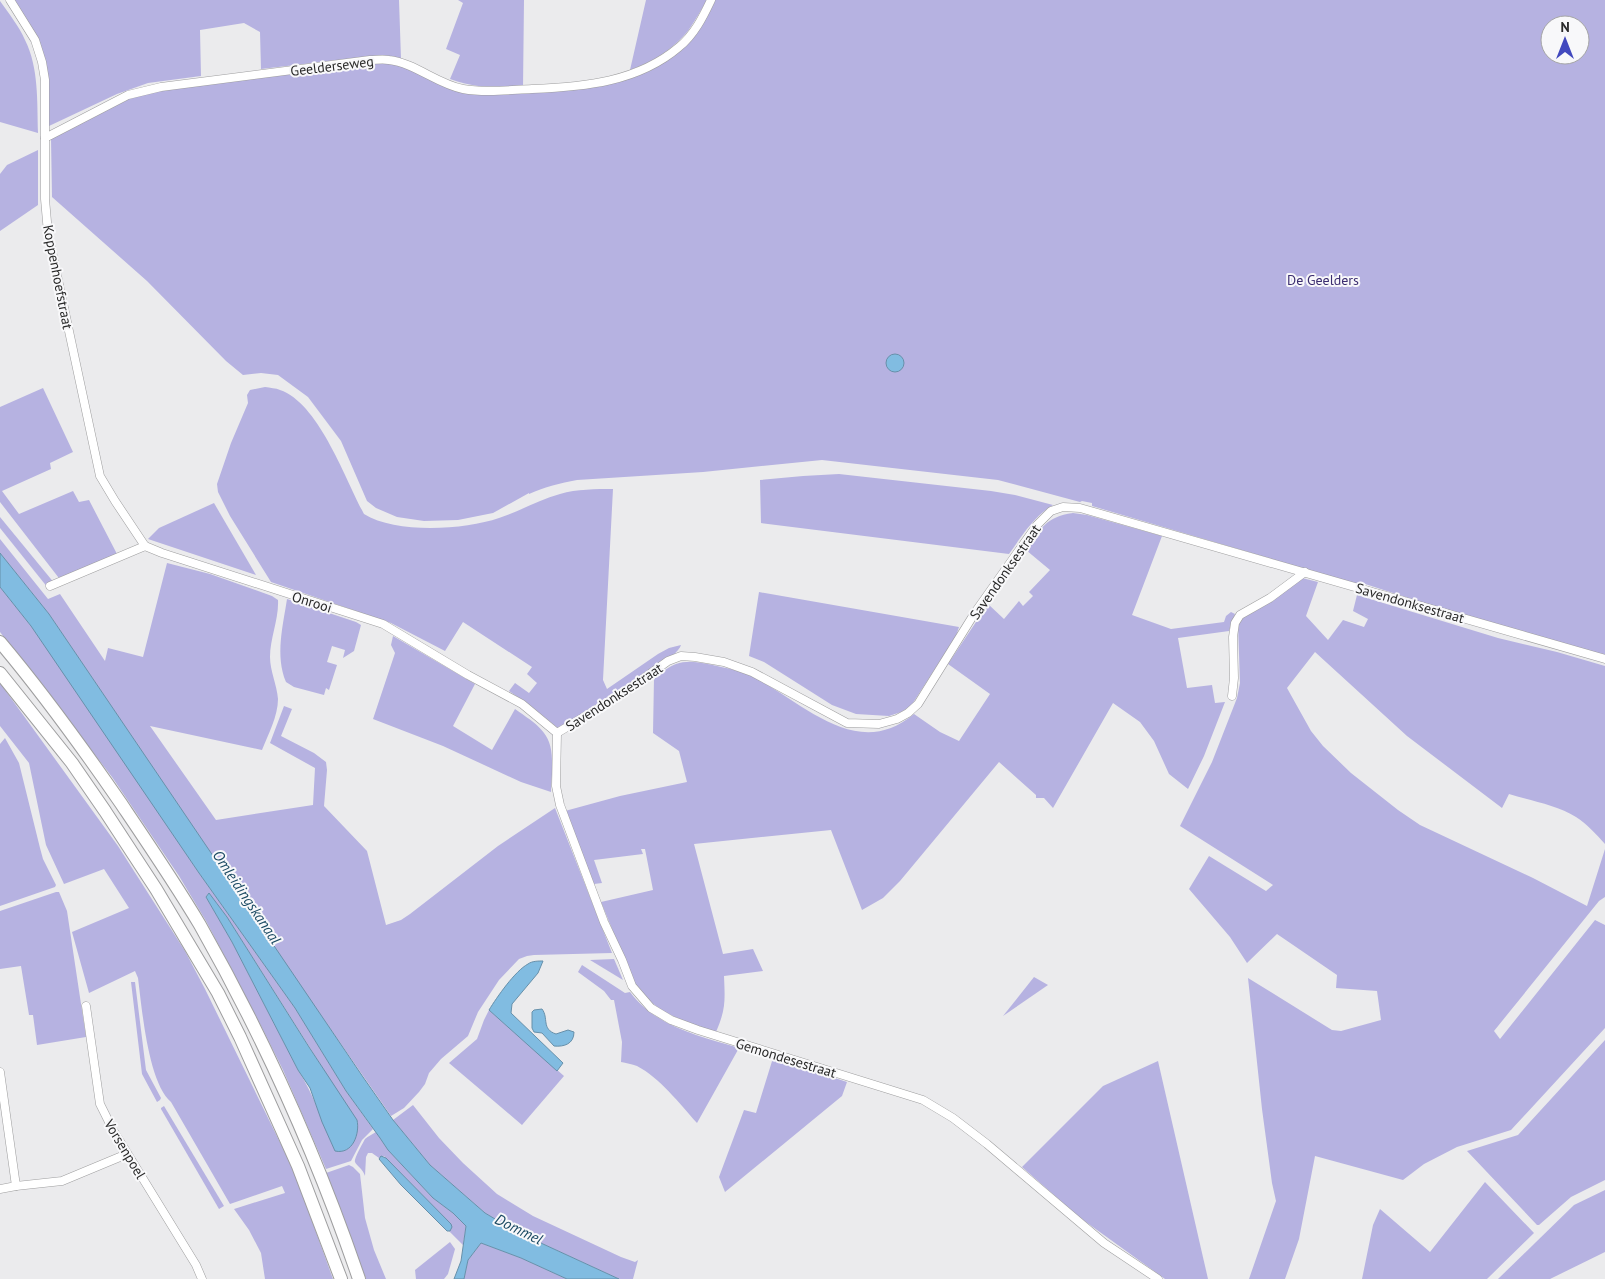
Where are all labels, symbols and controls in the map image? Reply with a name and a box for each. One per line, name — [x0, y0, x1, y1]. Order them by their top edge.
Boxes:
north arrow — [1540, 15, 1590, 65]
text: N — [1560, 18, 1570, 36]
street label: Geelderseweg — [289, 52, 375, 80]
street label: Koppenhoefstraat — [39, 223, 77, 331]
park label: De Geelders — [1287, 271, 1359, 289]
street label: Savendonksestraat — [965, 521, 1045, 623]
street label: Savendonksestraat — [1354, 579, 1467, 627]
street label: Onrooi — [290, 587, 334, 617]
street label: Savendonksestraat — [562, 659, 666, 735]
water label: Omleidingskanaal — [209, 846, 285, 948]
street label: Gemondesestraat — [734, 1034, 839, 1082]
street label: Vorsenpoel — [100, 1115, 150, 1182]
water label: Dommel — [492, 1209, 546, 1249]

